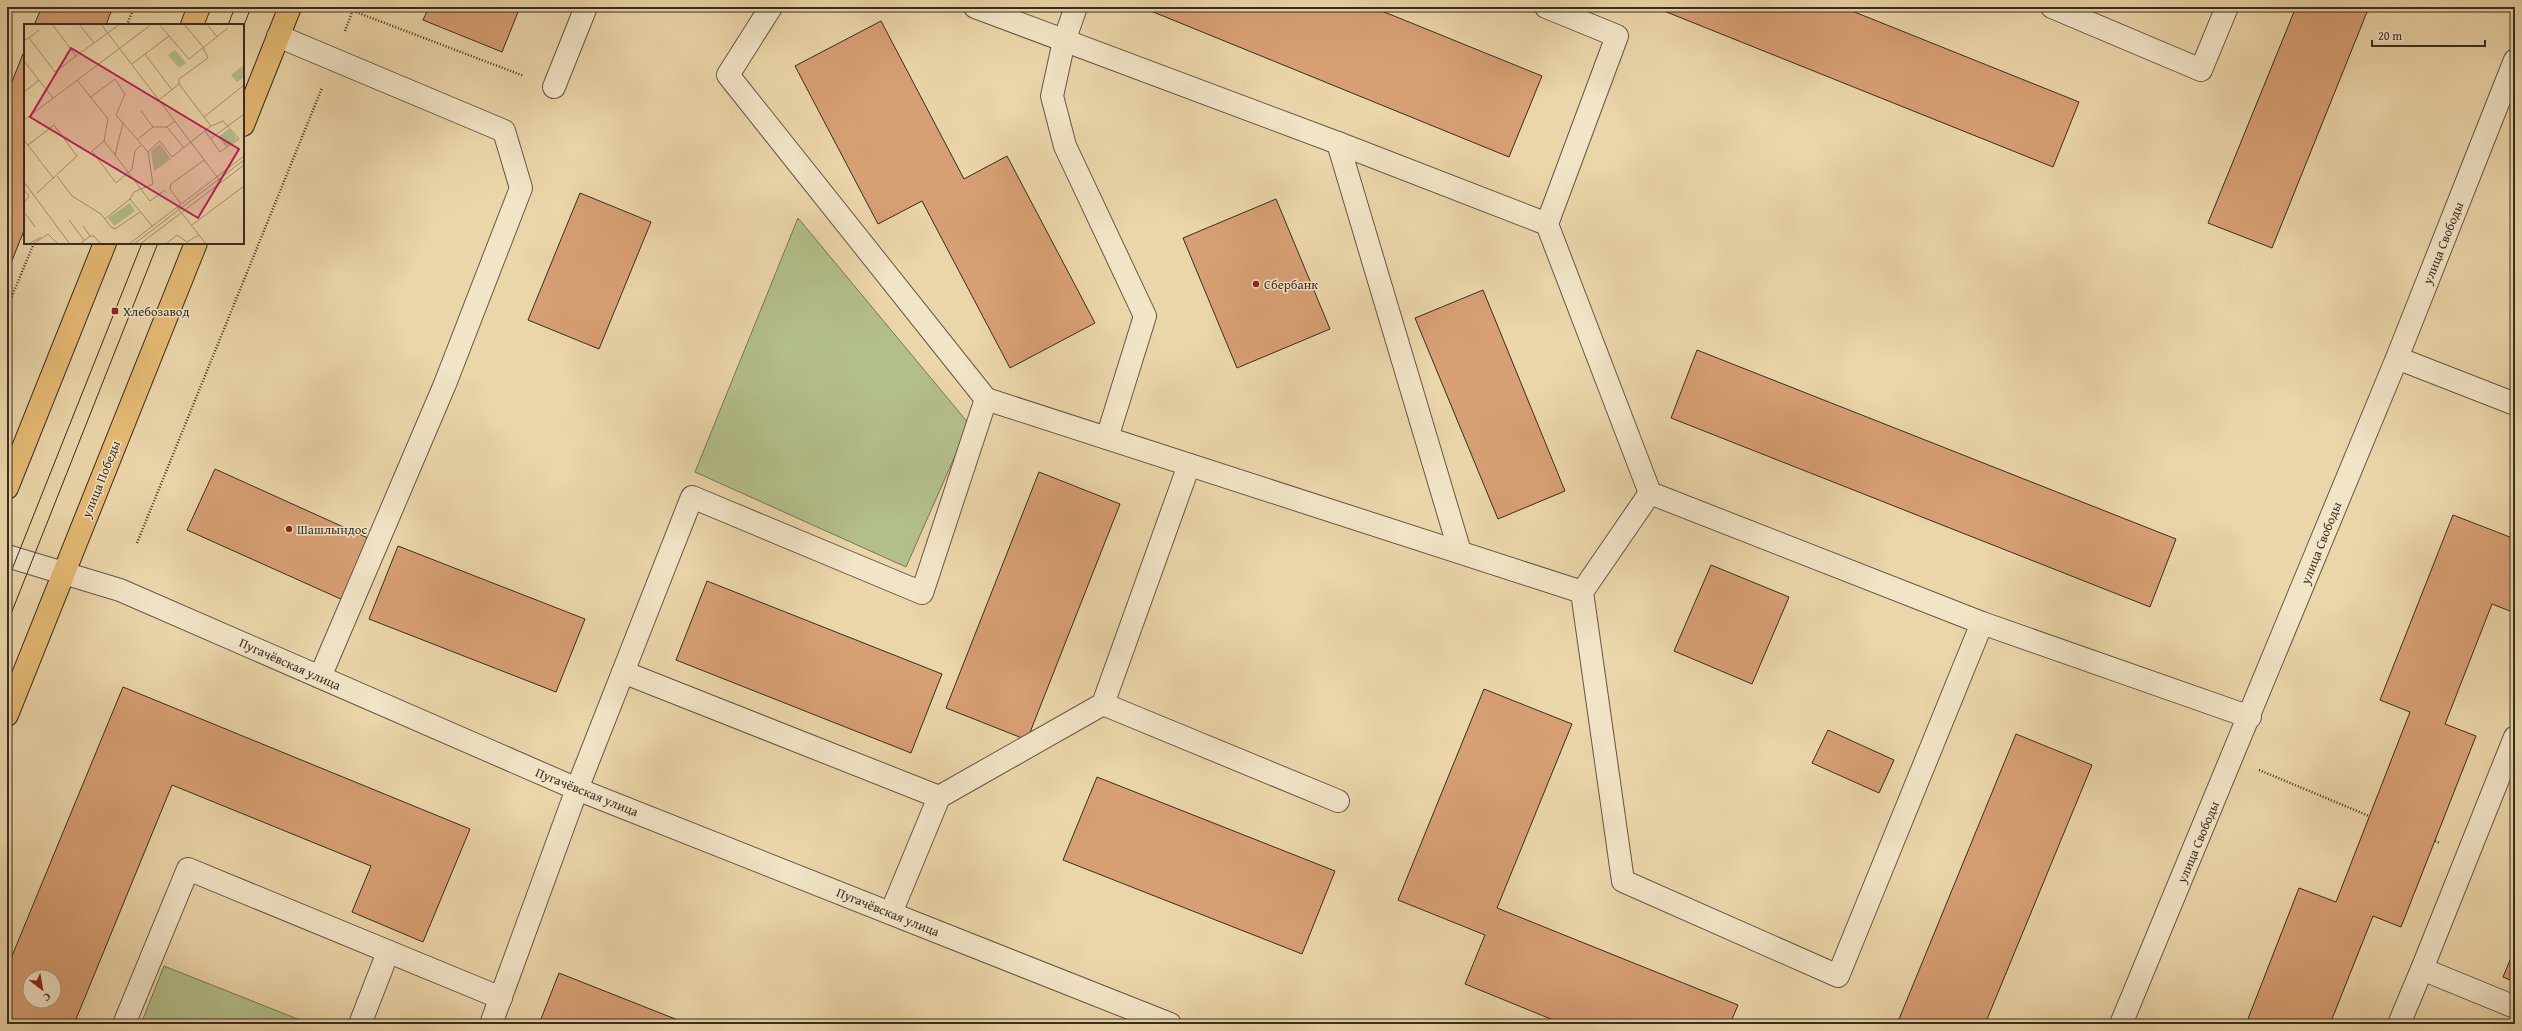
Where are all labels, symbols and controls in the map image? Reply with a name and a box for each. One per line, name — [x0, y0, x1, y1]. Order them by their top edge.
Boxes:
scale bar — [2372, 22, 2485, 48]
inset map — [24, 24, 244, 244]
text: 20 m — [2378, 27, 2402, 44]
street label: улица Свободы — [2417, 199, 2468, 288]
place label: Сбербанк — [1264, 275, 1318, 294]
marker: Сбербанк — [1251, 279, 1261, 289]
place label: Хлебозавод — [123, 302, 189, 321]
marker: Хлебозавод — [110, 306, 120, 316]
street label: улица Победы — [76, 437, 125, 521]
street label: улица Свободы — [2295, 499, 2346, 588]
place label: Шашлындос — [297, 520, 367, 539]
marker: Шашлындос — [284, 524, 294, 534]
street label: Пугачёвская улица — [236, 633, 345, 695]
street label: Пугачёвская улица — [533, 763, 642, 822]
street label: улица Свободы — [2172, 798, 2224, 887]
street label: Пугачёвская улица — [834, 883, 943, 942]
north arrow — [22, 969, 62, 1009]
text: С — [40, 989, 54, 1006]

